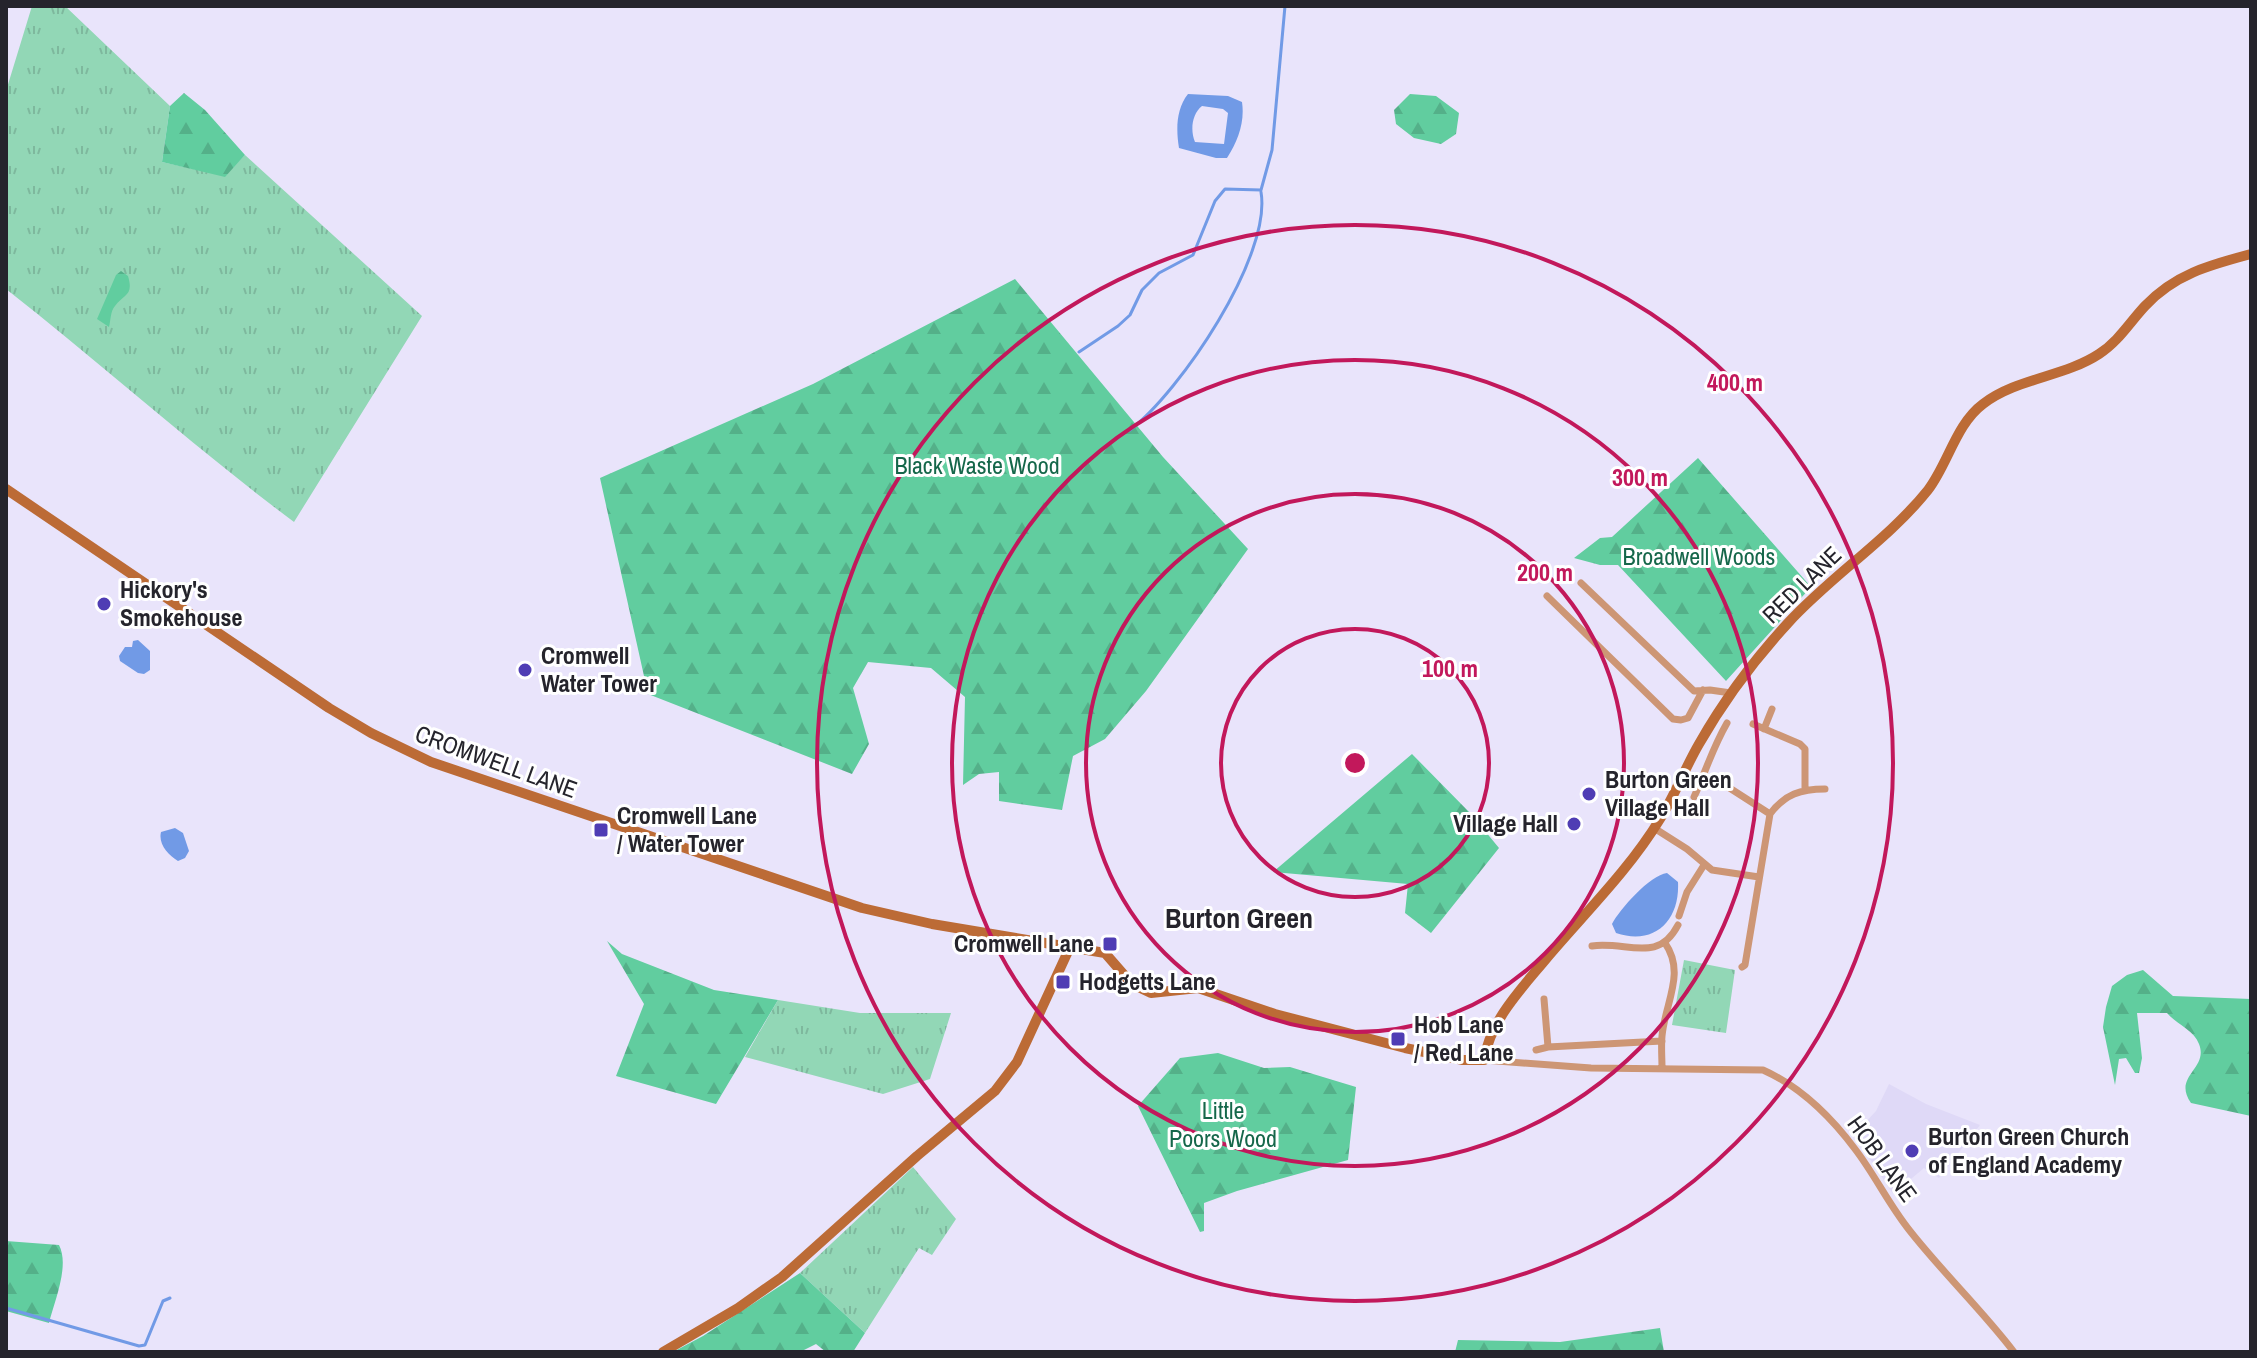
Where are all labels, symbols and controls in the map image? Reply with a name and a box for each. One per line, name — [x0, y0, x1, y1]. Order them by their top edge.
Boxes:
text: 400 m — [1707, 366, 1763, 398]
park label: Black Waste Wood — [894, 449, 1060, 481]
text: 300 m — [1612, 461, 1668, 493]
street label: RED LANE — [1755, 539, 1848, 630]
park label: Broadwell Woods — [1623, 540, 1775, 572]
text: 200 m — [1517, 556, 1573, 588]
place label: Hickory's Smokehouse — [120, 573, 243, 633]
marker: Hickory's Smokehouse — [95, 595, 113, 613]
place label: Cromwell Water Tower — [541, 639, 657, 699]
text: 100 m — [1422, 652, 1478, 684]
marker: Cromwell Water Tower — [516, 661, 534, 679]
street label: CROMWELL LANE — [411, 717, 582, 805]
centre of rings — [1341, 749, 1369, 777]
place label: Burton Green Village Hall — [1605, 763, 1732, 823]
marker: Burton Green Village Hall — [1580, 785, 1598, 803]
place label: Cromwell Lane / Water Tower — [617, 799, 757, 859]
place label: Village Hall — [1453, 807, 1558, 839]
marker: Village Hall — [1565, 815, 1583, 833]
marker: Cromwell Lane / Water Tower — [592, 821, 610, 839]
district label: Burton Green — [1165, 899, 1313, 937]
place label: Cromwell Lane — [954, 927, 1094, 959]
marker: Cromwell Lane — [1101, 935, 1119, 953]
place label: Hodgetts Lane — [1079, 965, 1216, 997]
marker: Hodgetts Lane — [1054, 973, 1072, 991]
place label: Hob Lane / Red Lane — [1414, 1008, 1514, 1068]
marker: Hob Lane / Red Lane — [1389, 1030, 1407, 1048]
park label: Little Poors Wood — [1169, 1094, 1277, 1154]
street label: HOB LANE — [1841, 1109, 1925, 1208]
place label: Burton Green Church of England Academy — [1928, 1120, 2129, 1180]
marker: Burton Green Church of England Academy — [1903, 1142, 1921, 1160]

